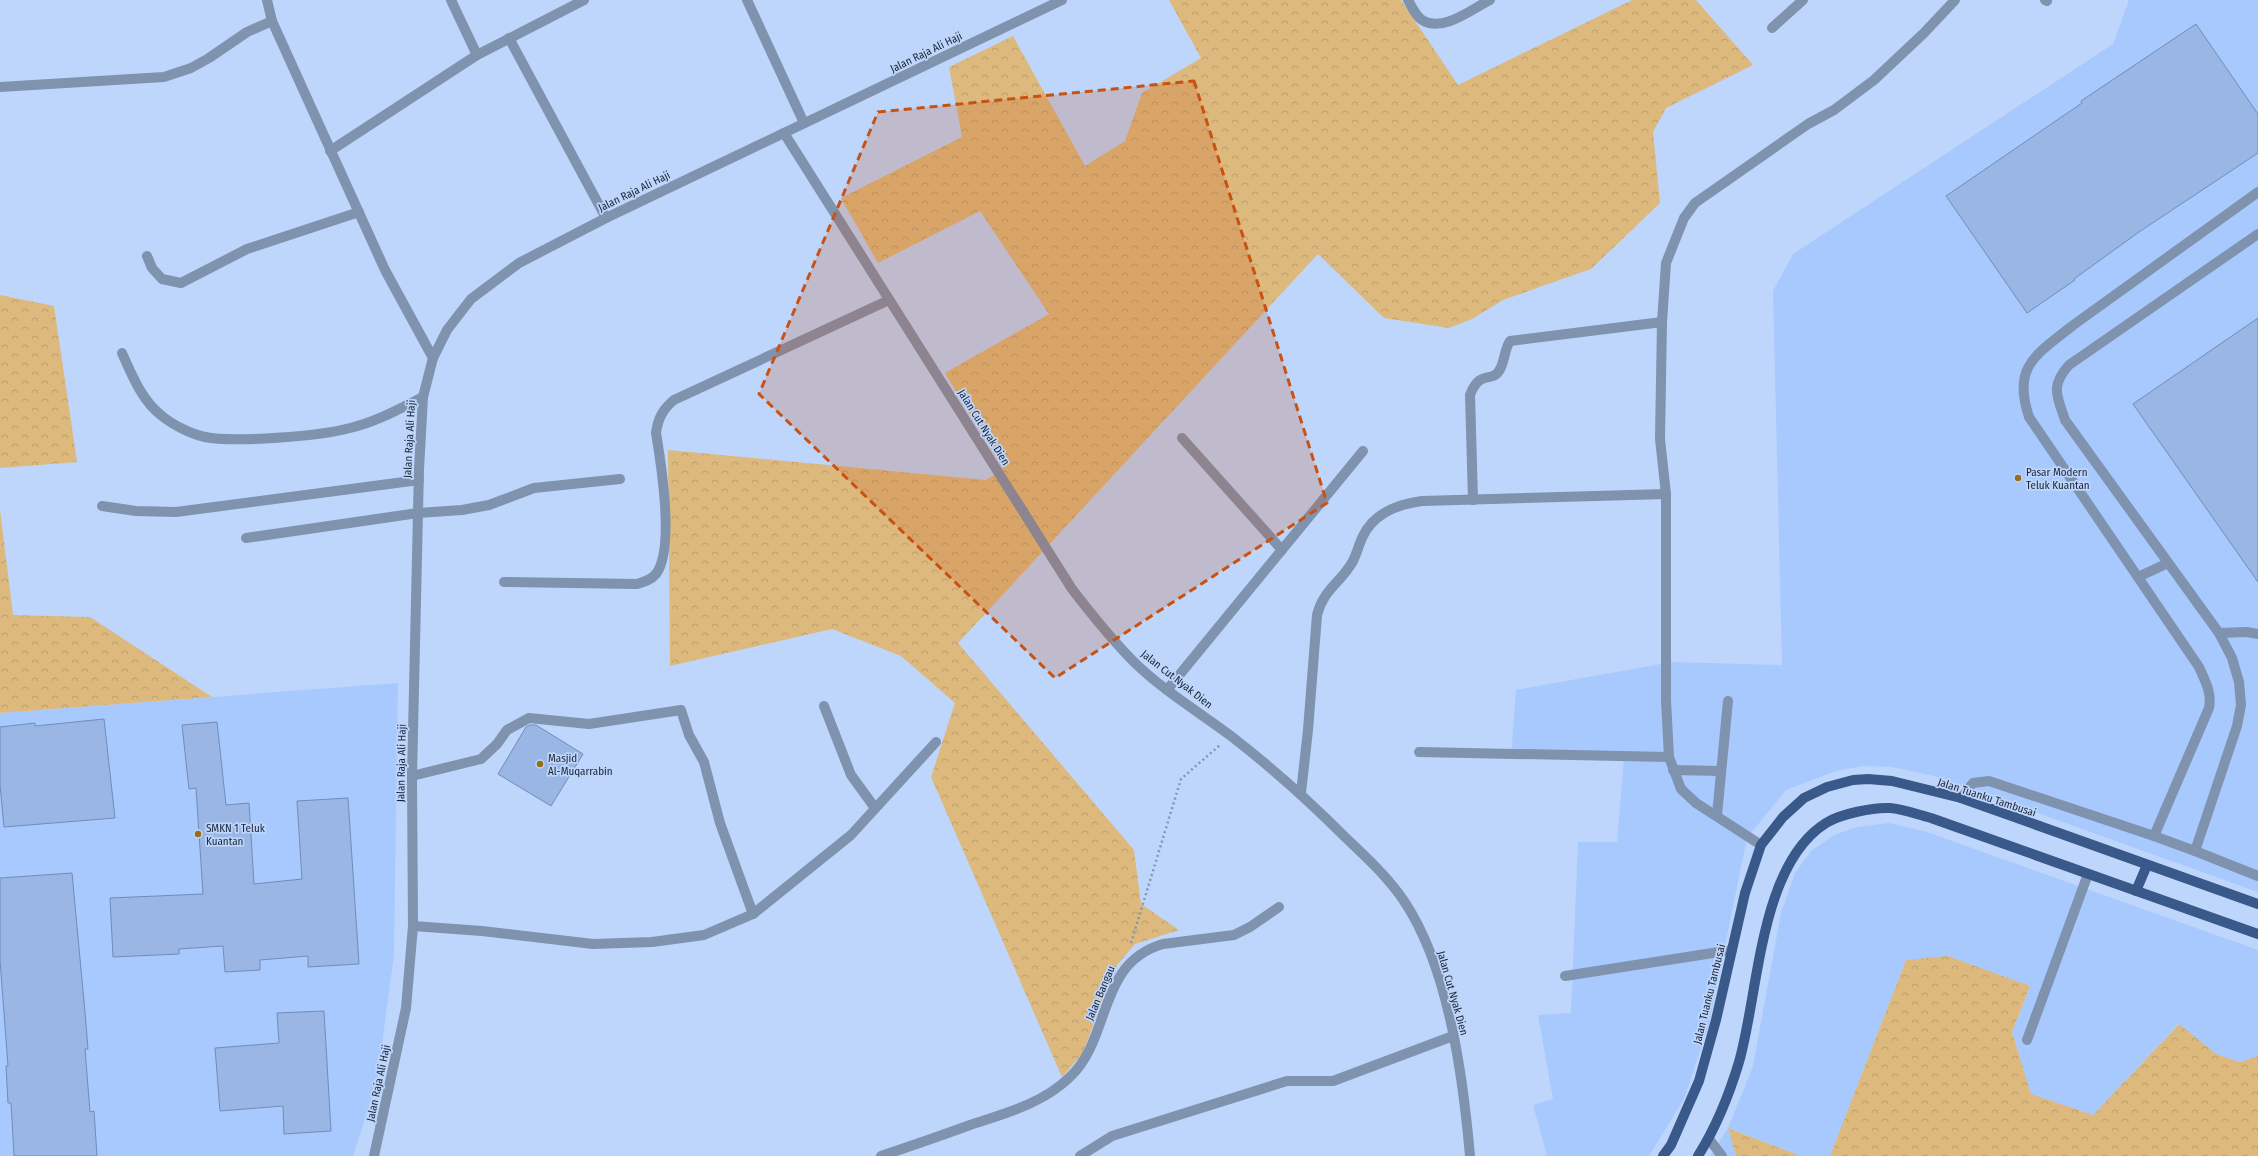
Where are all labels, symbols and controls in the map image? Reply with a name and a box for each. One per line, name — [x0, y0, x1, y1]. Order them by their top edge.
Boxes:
street label: Jalan Raja Ali Haji — [888, 29, 964, 75]
street label: Jalan Raja Ali Haji — [596, 168, 672, 214]
street label: Jalan Cut Nyak Dien — [955, 387, 1012, 468]
street label: Jalan Raja Ali Haji — [401, 399, 418, 478]
place label: Pasar Modern Teluk Kuantan — [2026, 466, 2090, 492]
marker: Pasar Modern Teluk Kuantan — [2013, 473, 2023, 483]
street label: Jalan Cut Nyak Dien — [1138, 647, 1215, 711]
street label: Jalan Raja Ali Haji — [394, 724, 409, 802]
place label: Masjid Al-Muqarrabin — [548, 752, 613, 778]
marker: Masjid Al-Muqarrabin — [535, 759, 545, 769]
street label: Jalan Tuanku Tambusai — [1936, 775, 2038, 820]
place label: SMKN 1 Teluk Kuantan — [206, 822, 266, 848]
marker: SMKN 1 Teluk Kuantan — [193, 829, 203, 839]
street label: Jalan Tuanku Tambusai — [1691, 943, 1728, 1046]
street label: Jalan Cut Nyak Dien — [1434, 949, 1471, 1037]
street label: Jalan Bangau — [1083, 964, 1118, 1023]
street label: Jalan Raja Ali Haji — [364, 1043, 393, 1123]

